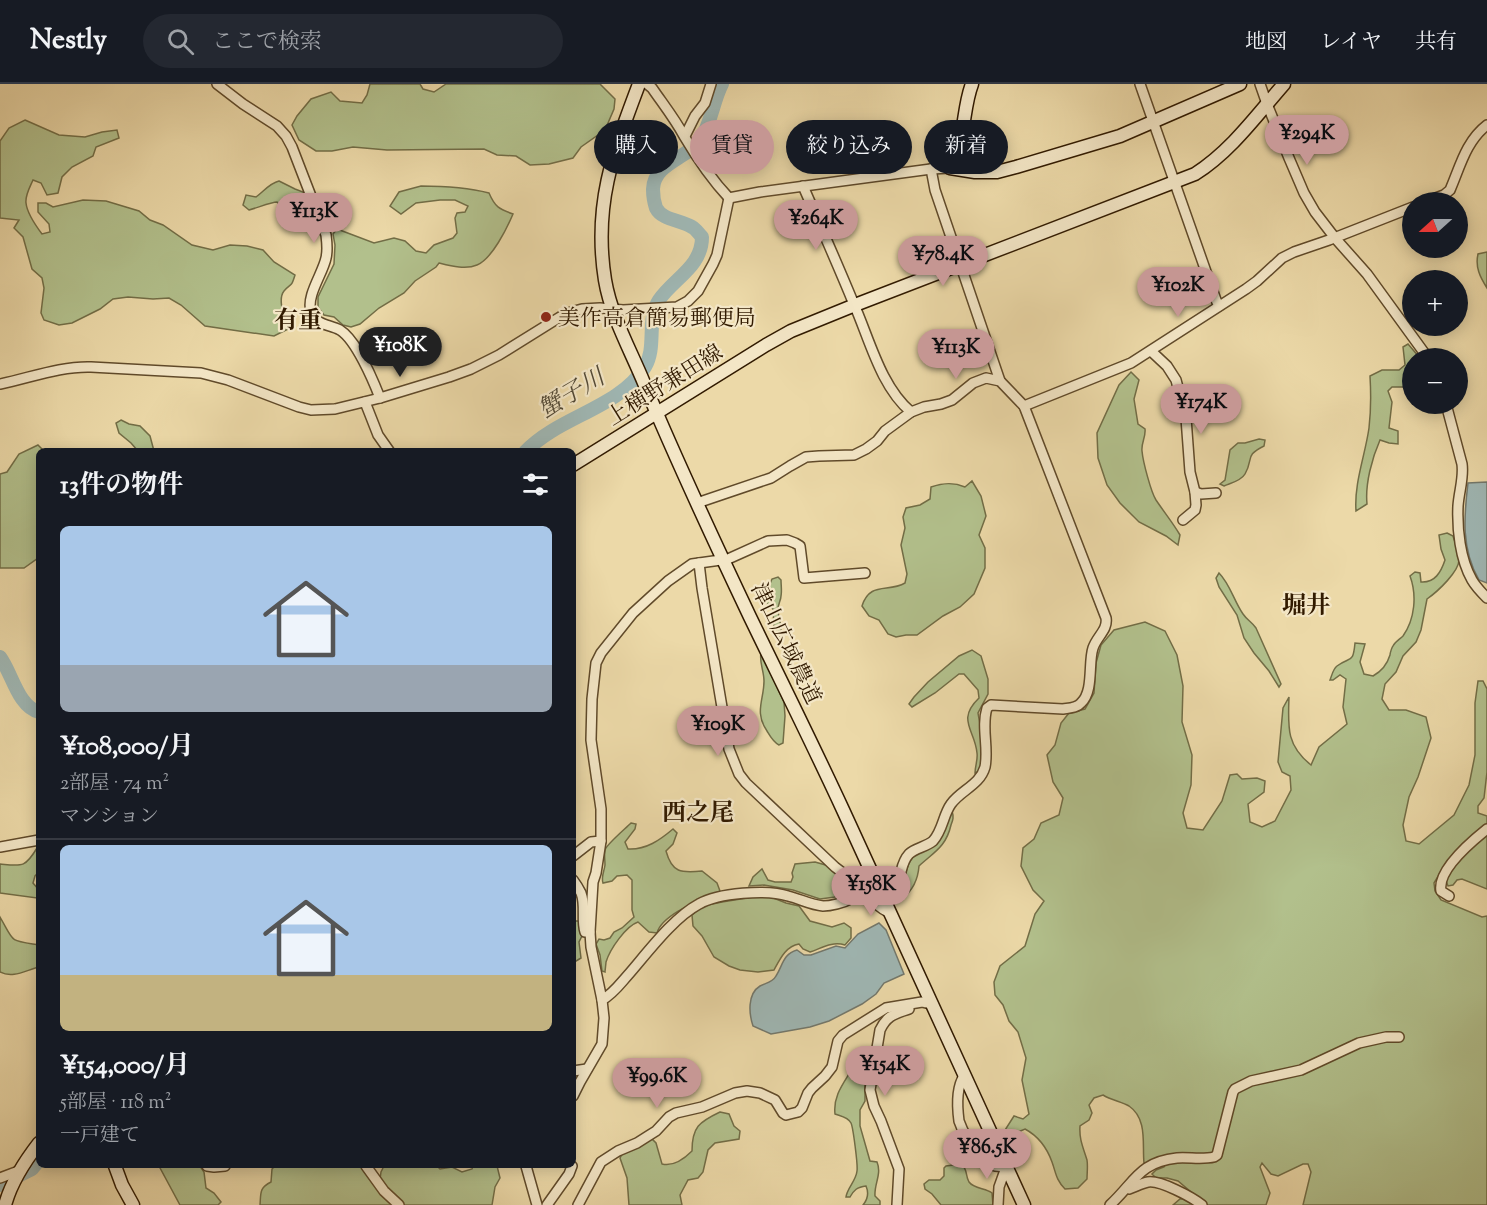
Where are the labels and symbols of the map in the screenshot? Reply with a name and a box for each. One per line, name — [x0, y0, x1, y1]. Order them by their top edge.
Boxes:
pin: ¥294K — [1265, 115, 1349, 166]
north arrow — [1402, 192, 1468, 258]
pin: ¥113K — [272, 193, 356, 244]
pin: ¥264K — [774, 200, 858, 251]
pin: ¥78.4K — [894, 236, 992, 287]
pin: ¥102K — [1136, 267, 1220, 318]
place label: 美作高倉簡易郵便局 — [558, 304, 756, 336]
district label: 有重 — [274, 305, 322, 339]
marker: 美作高倉簡易郵便局 — [539, 310, 553, 324]
pin: ¥108K — [358, 327, 442, 378]
pin: ¥113K — [914, 329, 998, 380]
street label: 上横野兼田線 — [601, 338, 730, 435]
water label: 蟹子川 — [532, 360, 614, 428]
pin: ¥174K — [1159, 384, 1243, 435]
street label: 津山広域農道 — [741, 578, 828, 711]
district label: 堀井 — [1282, 590, 1330, 624]
pin: ¥109K — [676, 706, 760, 757]
district label: 西之尾 — [662, 797, 734, 831]
pin: ¥158K — [829, 866, 913, 917]
pin: ¥154K — [843, 1046, 927, 1097]
pin: ¥99.6K — [608, 1058, 706, 1109]
pin: ¥86.5K — [938, 1129, 1036, 1180]

